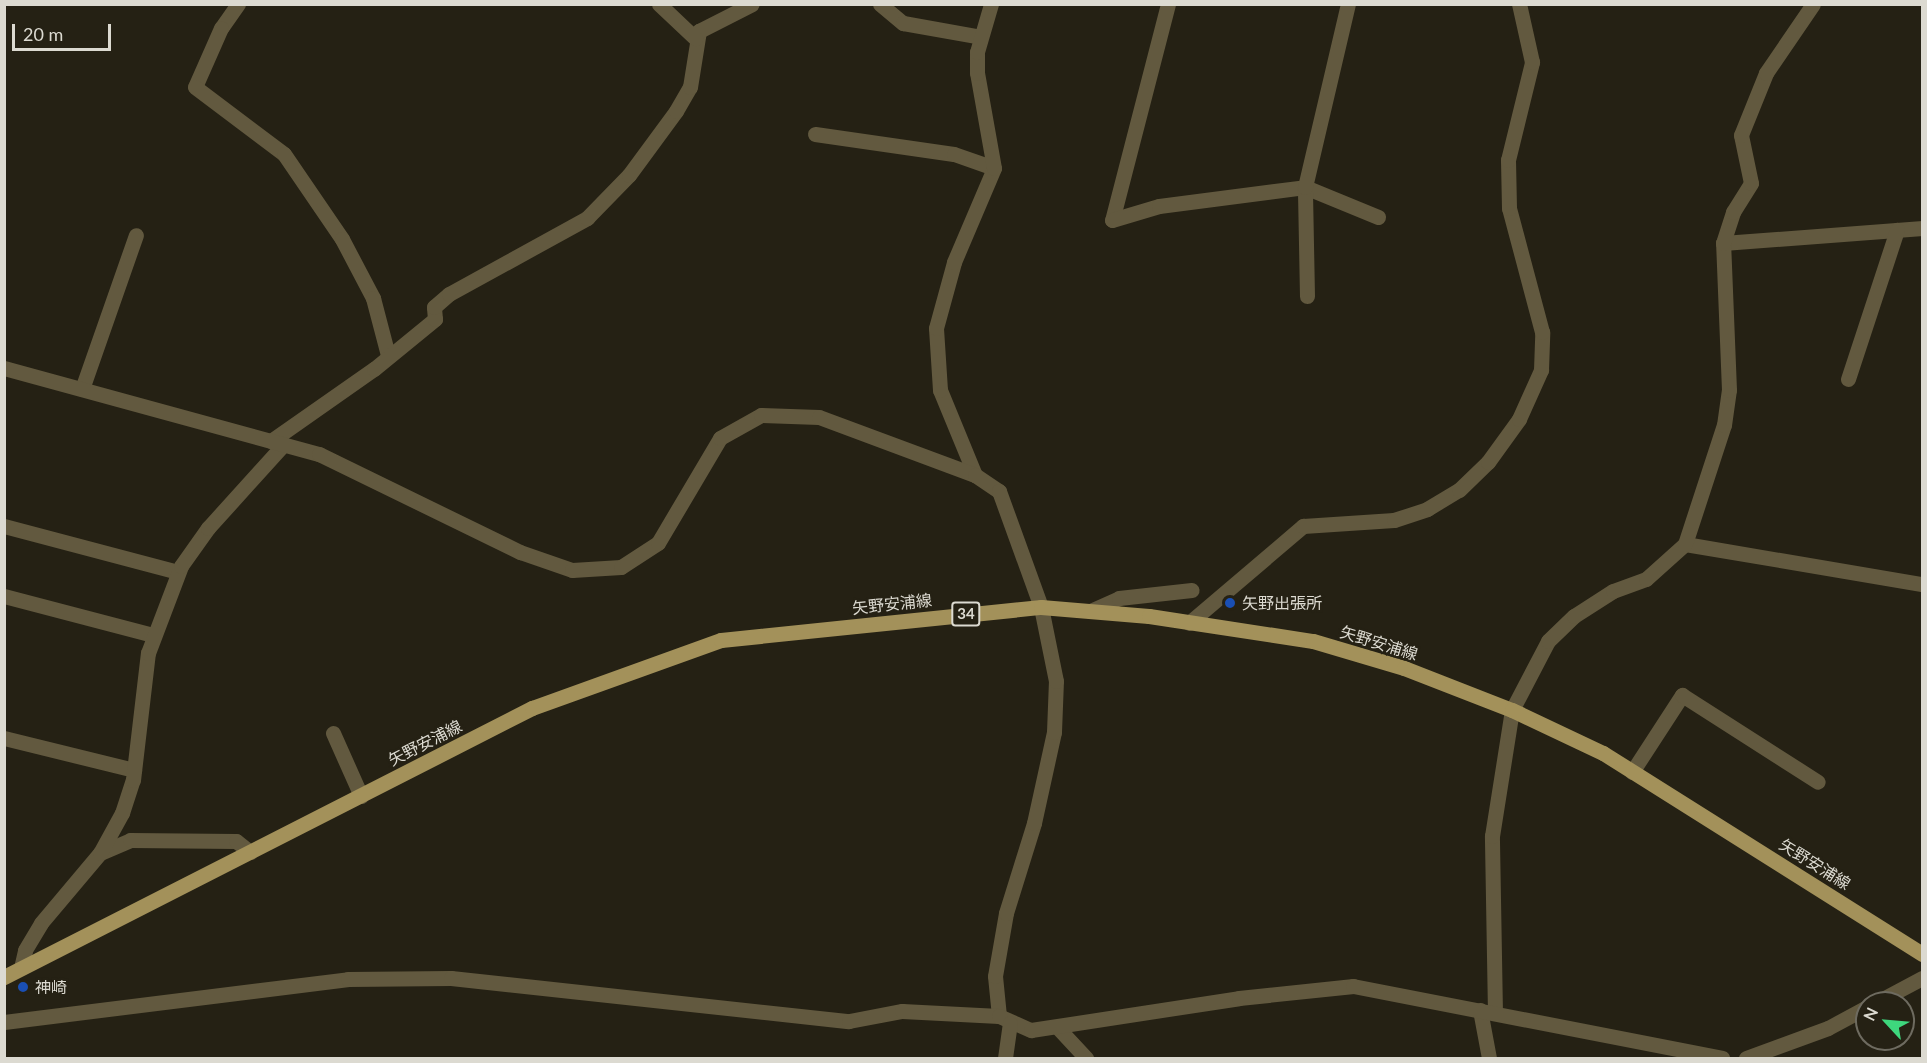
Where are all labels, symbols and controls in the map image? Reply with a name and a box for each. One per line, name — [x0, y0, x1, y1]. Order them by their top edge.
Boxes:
scale bar — [15, 12, 114, 50]
text: 20 m — [23, 23, 63, 45]
street label: 矢野安浦線 — [851, 590, 933, 618]
place label: 矢野出張所 — [1242, 593, 1322, 613]
marker: 矢野出張所 — [1223, 596, 1237, 610]
road number: 34 — [951, 602, 981, 626]
street label: 矢野安浦線 — [1338, 622, 1420, 664]
street label: 矢野安浦線 — [385, 716, 465, 770]
street label: 矢野安浦線 — [1776, 835, 1854, 893]
place label: 神崎 — [35, 977, 67, 997]
marker: 神崎 — [16, 980, 30, 994]
north arrow — [1855, 991, 1915, 1051]
text: N — [1859, 1004, 1881, 1023]

